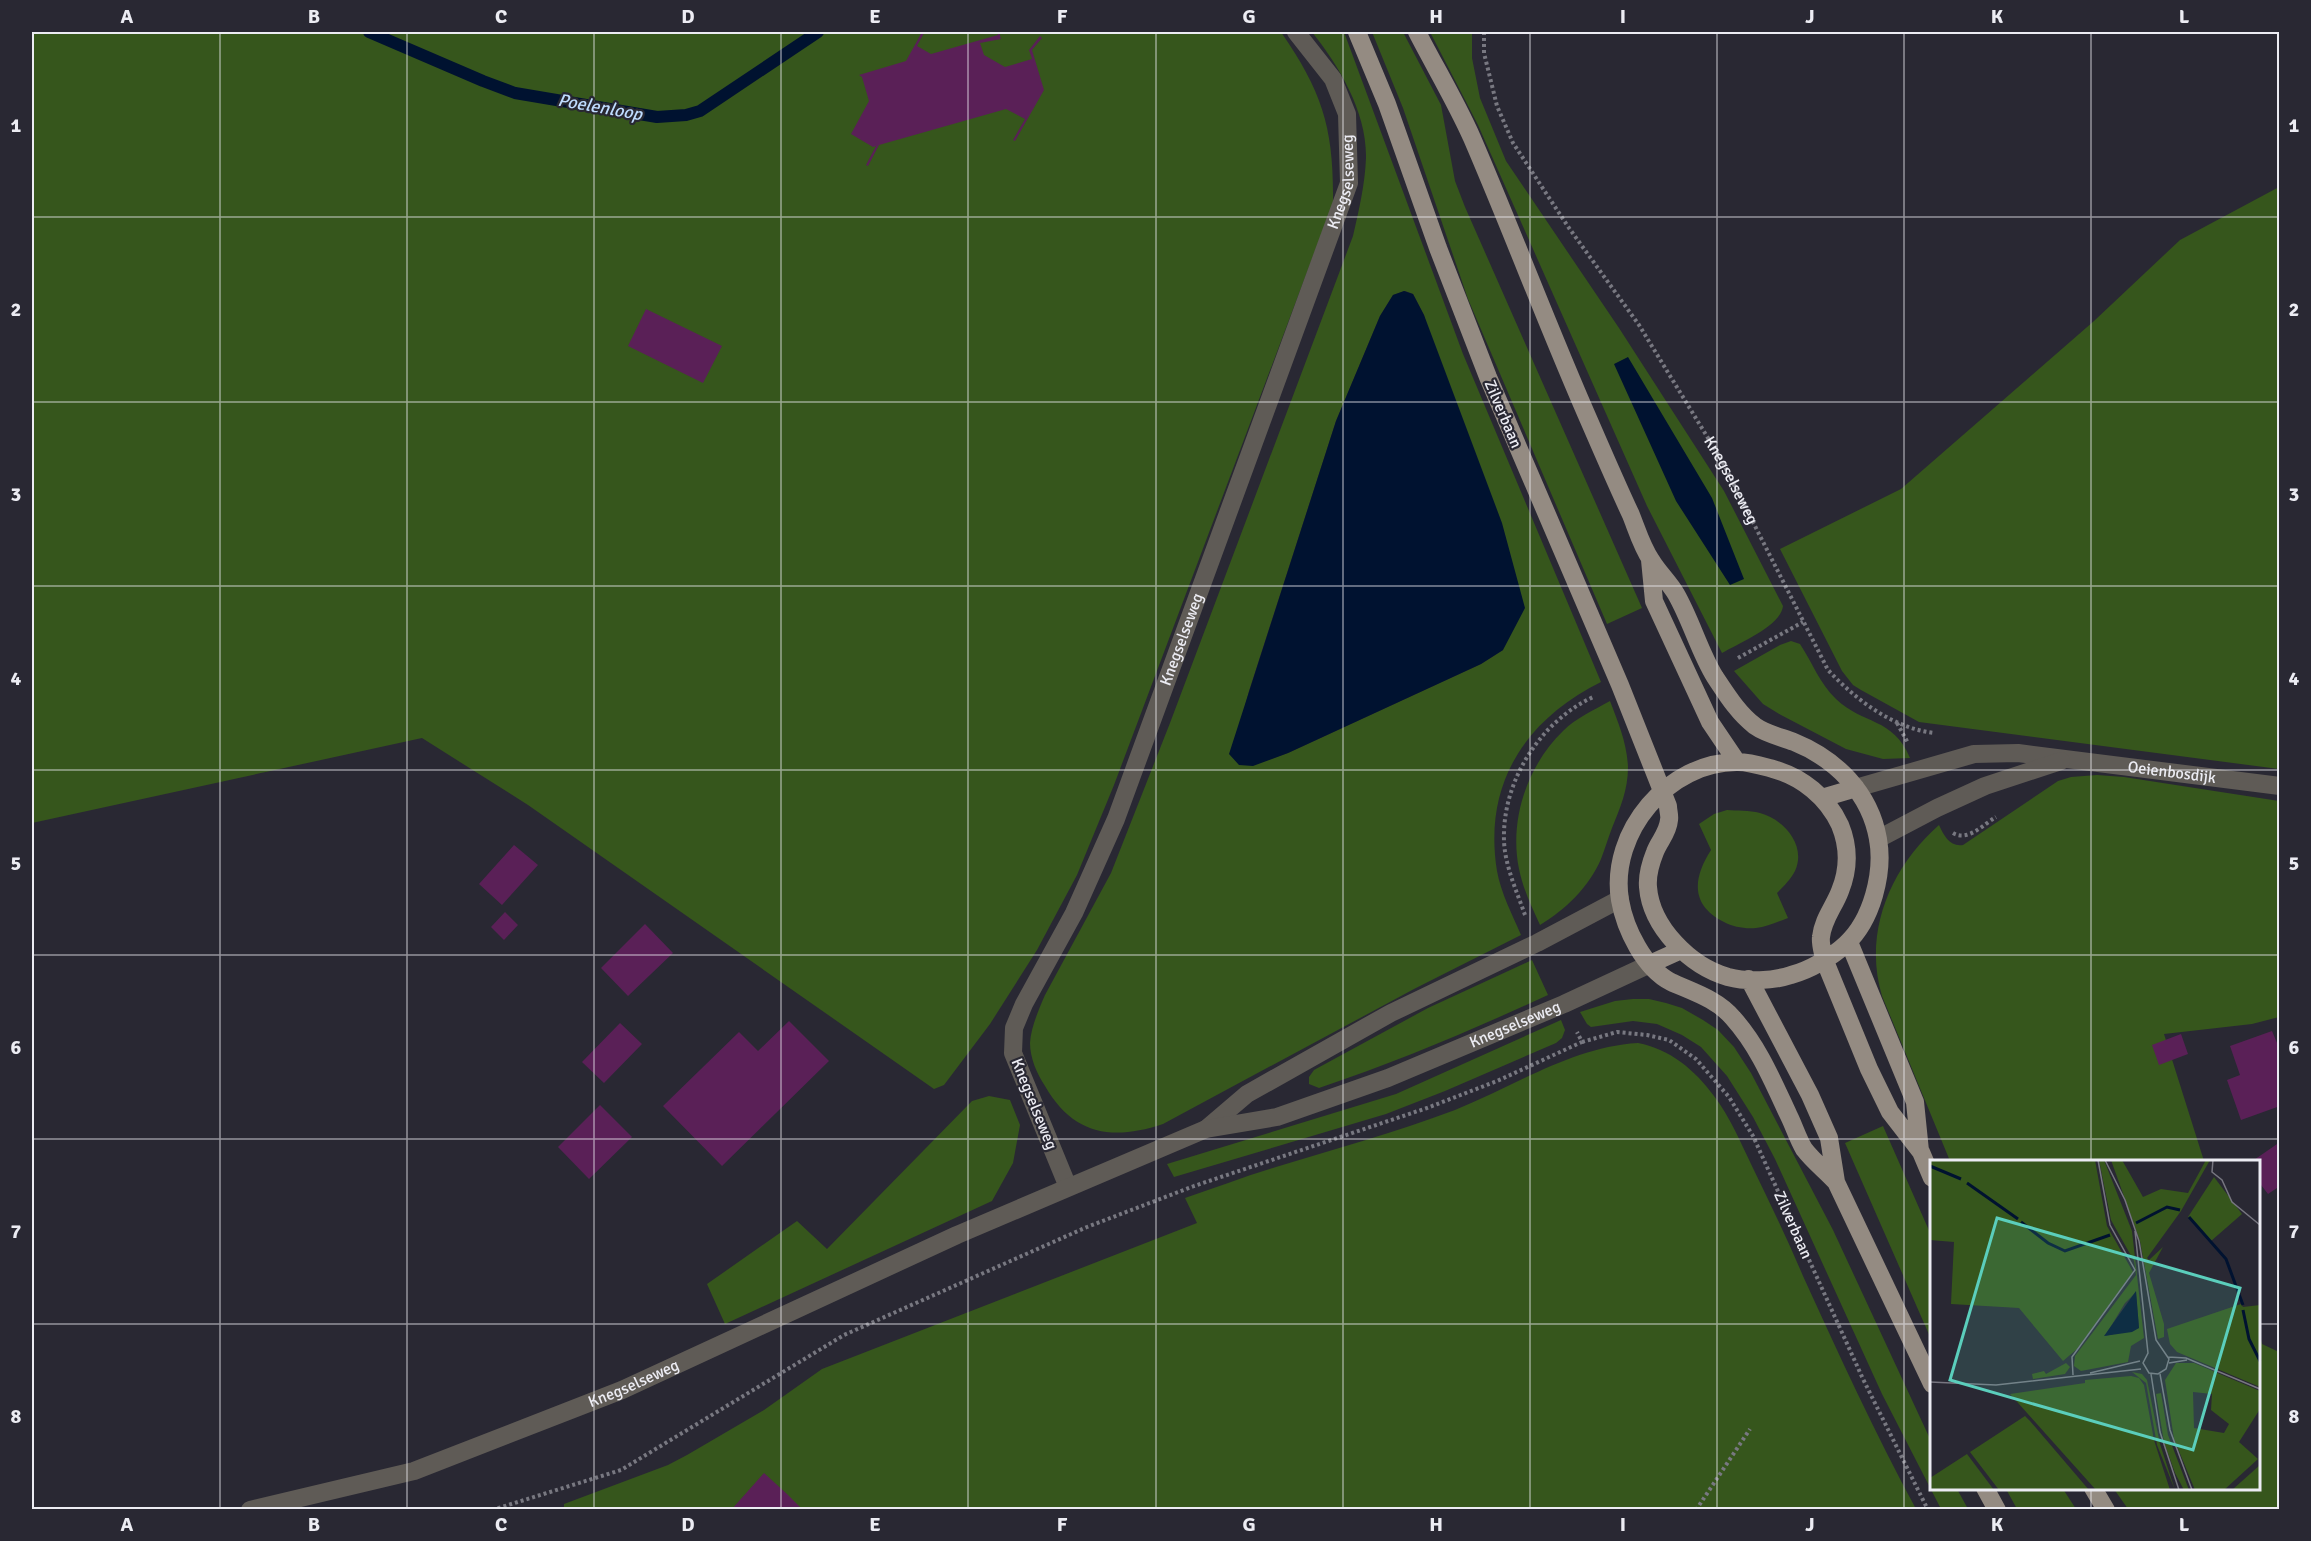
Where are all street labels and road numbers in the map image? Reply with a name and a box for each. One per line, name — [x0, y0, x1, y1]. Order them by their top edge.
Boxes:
street label: Knegselseweg — [1323, 134, 1359, 232]
street label: Zilverbaan — [1480, 377, 1526, 451]
street label: Knegselseweg — [1699, 433, 1763, 528]
street label: Knegselseweg — [1156, 590, 1208, 688]
street label: Oeienbosdijk — [2127, 757, 2217, 788]
street label: Knegselseweg — [1466, 997, 1564, 1053]
street label: Knegselseweg — [1007, 1055, 1061, 1153]
street label: Zilverbaan — [1769, 1188, 1817, 1262]
street label: Knegselseweg — [585, 1355, 682, 1412]

